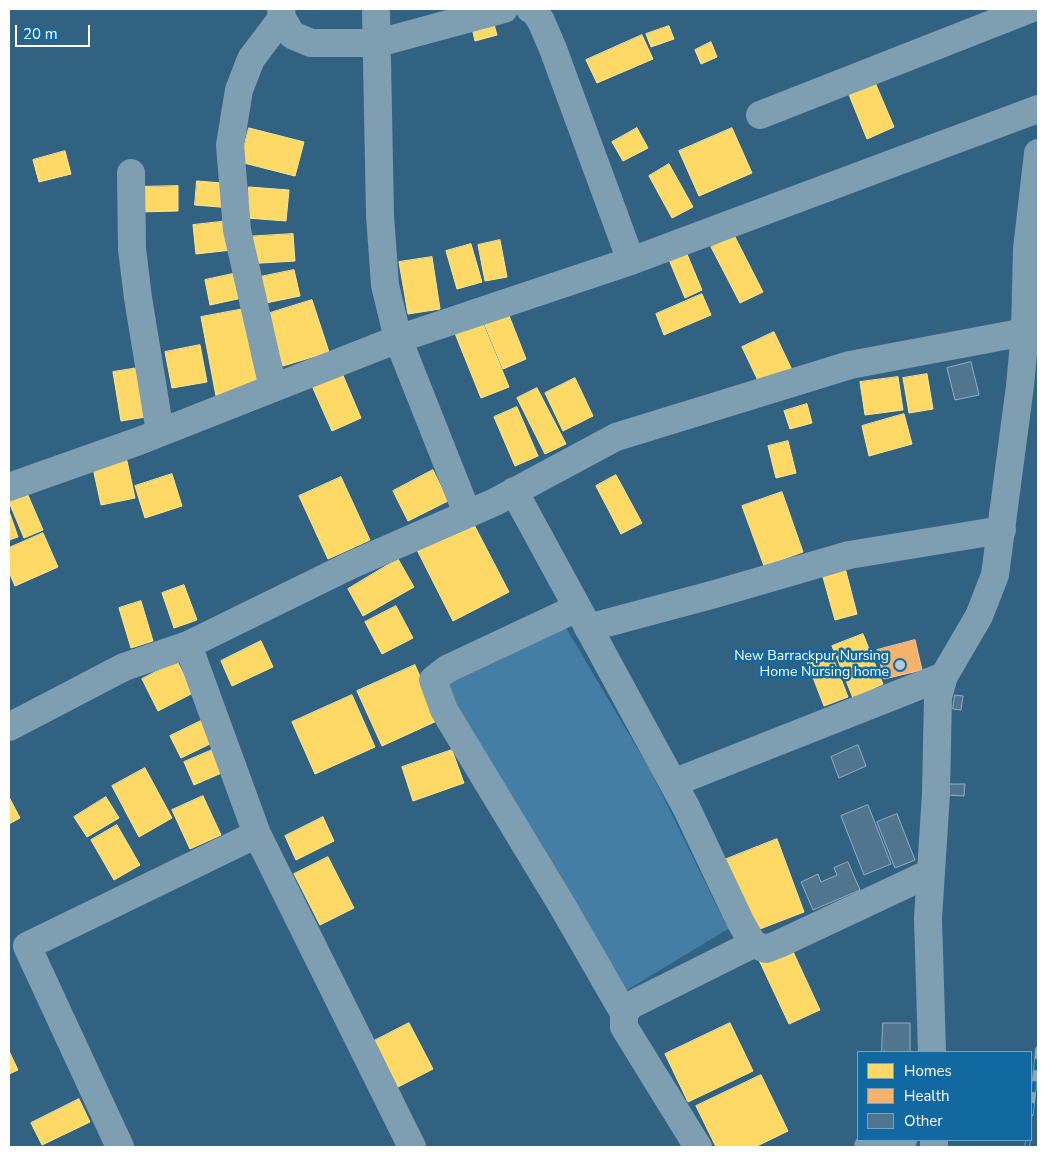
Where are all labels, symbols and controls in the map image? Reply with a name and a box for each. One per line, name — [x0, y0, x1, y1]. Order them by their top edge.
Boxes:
scale bar — [18, 15, 92, 47]
text: 20 m — [23, 24, 58, 44]
place label: New Barrackpur Nursing Home Nursing home — [734, 649, 889, 682]
marker: New Barrackpur Nursing Home Nursing home — [893, 658, 907, 672]
legend — [857, 1051, 1032, 1141]
text: Homes — [904, 1061, 952, 1081]
text: Health — [904, 1086, 949, 1106]
text: Other — [904, 1111, 943, 1131]

